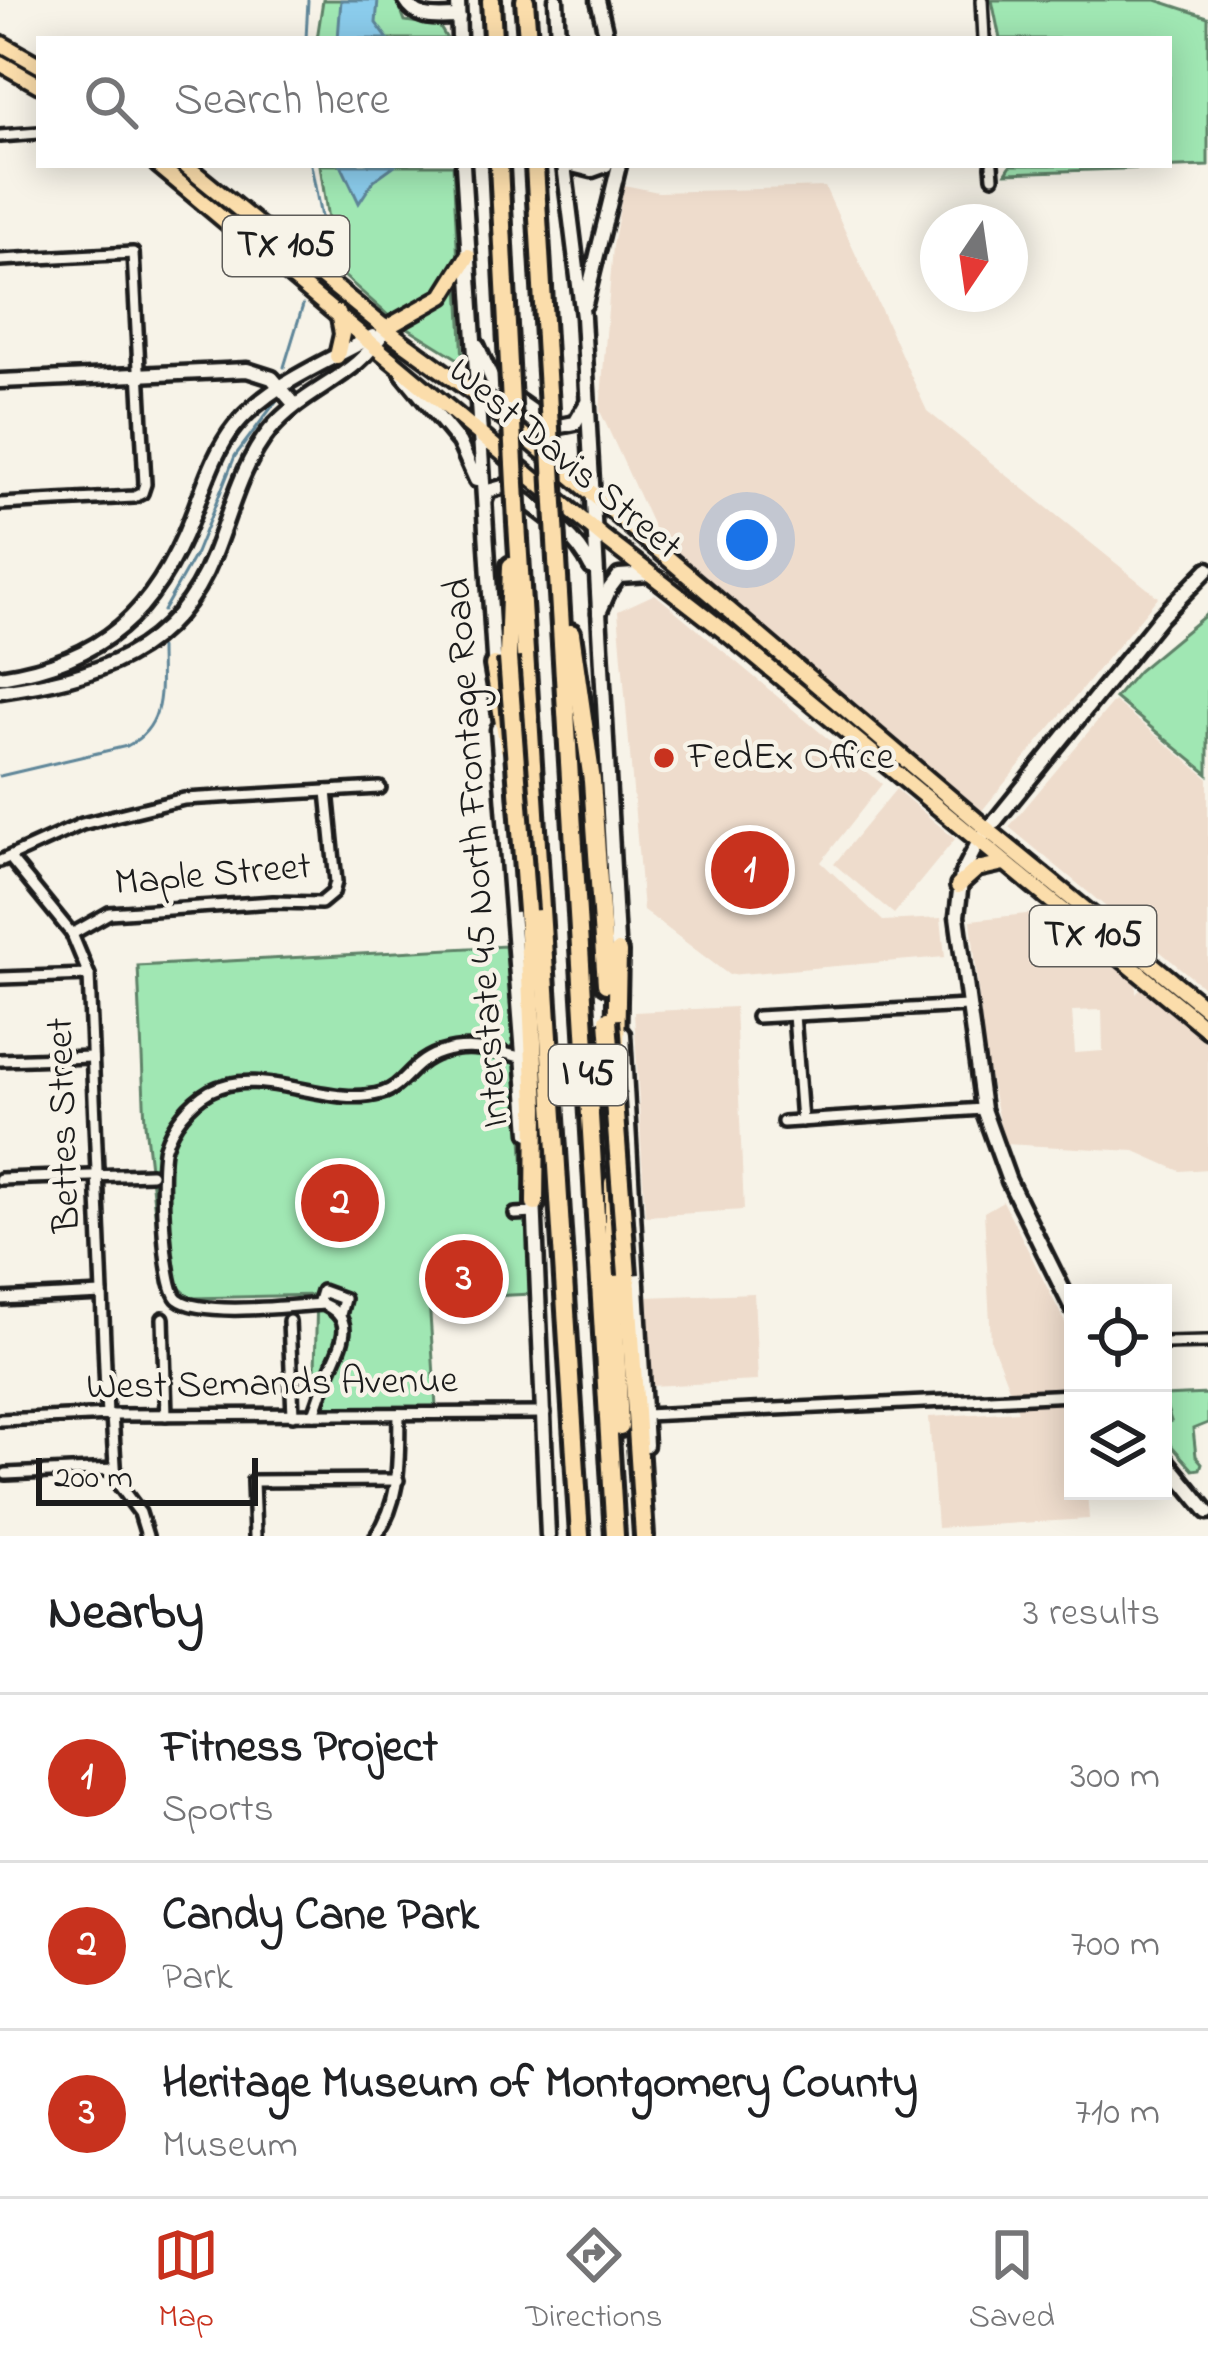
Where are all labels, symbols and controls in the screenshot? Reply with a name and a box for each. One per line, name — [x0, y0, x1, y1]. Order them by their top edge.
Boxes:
search box — [36, 36, 1172, 168]
icon: search — [78, 69, 144, 135]
text: Search here — [174, 69, 390, 135]
north arrow — [920, 204, 1028, 312]
road number: TX 105 — [223, 216, 349, 276]
street label: West Davis Street — [435, 345, 693, 575]
your location — [717, 510, 777, 570]
street label: Interstate 45 North Frontage Road — [430, 576, 526, 1130]
place label: FedEx Office — [687, 730, 894, 787]
marker: FedEx Office — [651, 745, 677, 771]
pin: 1 — [711, 825, 789, 915]
street label: Maple Street — [112, 839, 314, 913]
road number: TX 105 — [1030, 906, 1156, 966]
street label: Bettes Street — [33, 1016, 97, 1235]
road number: I 45 — [549, 1045, 627, 1105]
pin: 2 — [301, 1158, 379, 1248]
pin: 3 — [425, 1234, 503, 1324]
map controls — [1064, 1284, 1172, 1500]
button: locate — [1064, 1284, 1172, 1392]
street label: West Semands Avenue — [86, 1353, 459, 1417]
button: layers — [1064, 1392, 1172, 1500]
scale bar — [36, 1452, 258, 1505]
text: 200 m — [54, 1455, 133, 1503]
text: Nearby — [48, 1577, 204, 1652]
text: 3 results — [1023, 1586, 1160, 1643]
text: Fitness Project — [162, 1716, 438, 1782]
text: 1 — [81, 1749, 93, 1806]
text: 300 m — [1070, 1749, 1160, 1806]
text: Sports — [162, 1782, 274, 1839]
text: Candy Cane Park — [162, 1884, 479, 1950]
text: 2 — [77, 1917, 97, 1974]
text: 700 m — [1070, 1917, 1160, 1974]
text: Park — [162, 1950, 232, 2007]
text: Heritage Museum of Montgomery County — [162, 2052, 918, 2118]
text: 3 — [79, 2085, 95, 2142]
text: 710 m — [1075, 2085, 1160, 2142]
text: Museum — [162, 2118, 298, 2175]
tab: Map — [153, 2222, 219, 2342]
tab: Directions — [525, 2222, 662, 2342]
tab: Saved — [969, 2222, 1055, 2342]

